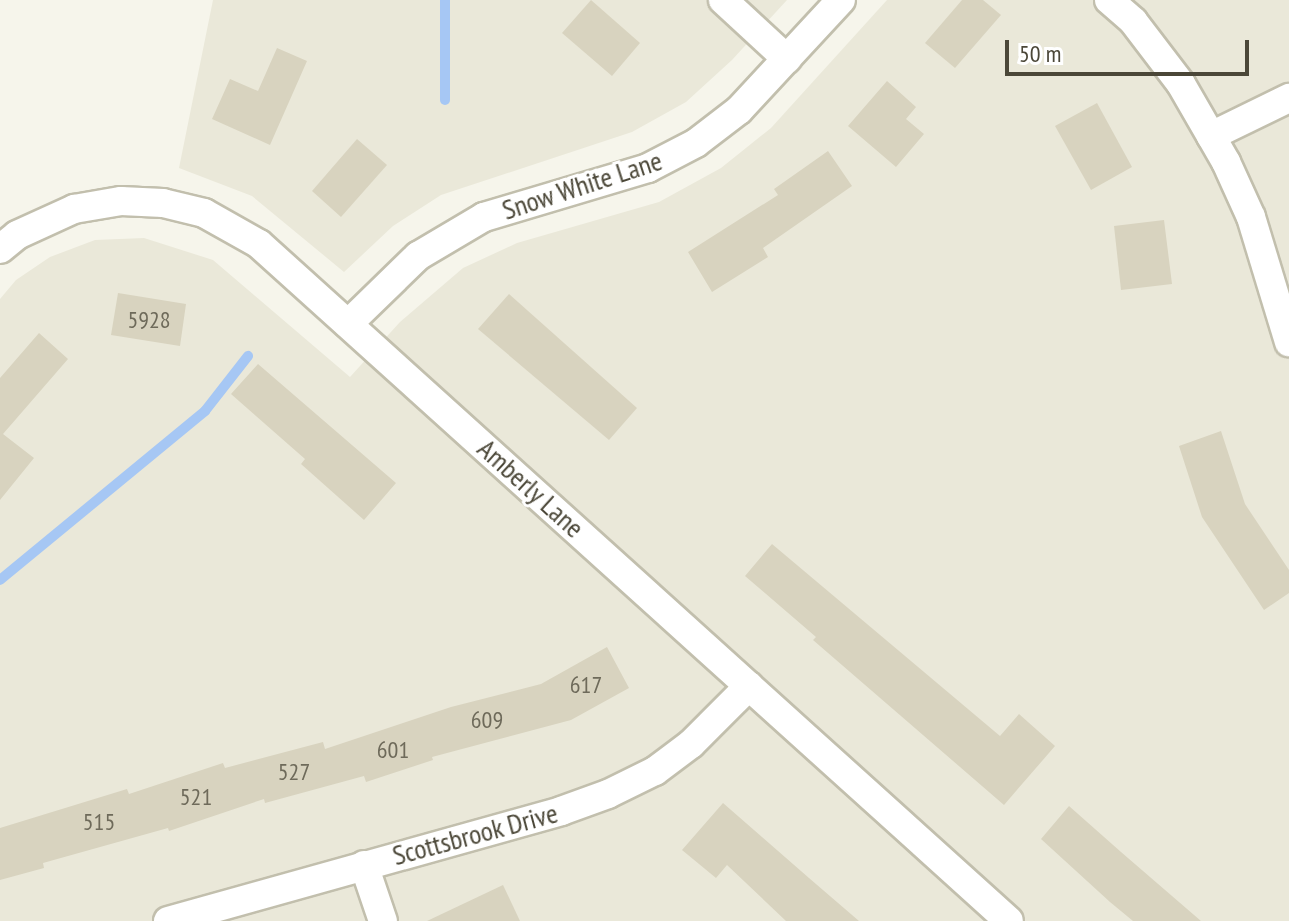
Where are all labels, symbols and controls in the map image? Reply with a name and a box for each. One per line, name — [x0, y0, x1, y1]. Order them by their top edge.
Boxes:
scale bar — [1009, 24, 1253, 74]
text: 50 m — [1019, 38, 1061, 69]
street label: Snow White Lane — [497, 143, 667, 227]
house number: 5928 — [127, 306, 171, 334]
street label: Amberly Lane — [471, 431, 591, 545]
house number: 617 — [570, 671, 602, 699]
house number: 609 — [471, 706, 503, 734]
house number: 601 — [377, 736, 409, 764]
house number: 527 — [278, 758, 310, 786]
house number: 521 — [180, 783, 212, 811]
street label: Scottsbrook Drive — [388, 796, 562, 872]
house number: 515 — [83, 808, 115, 836]

